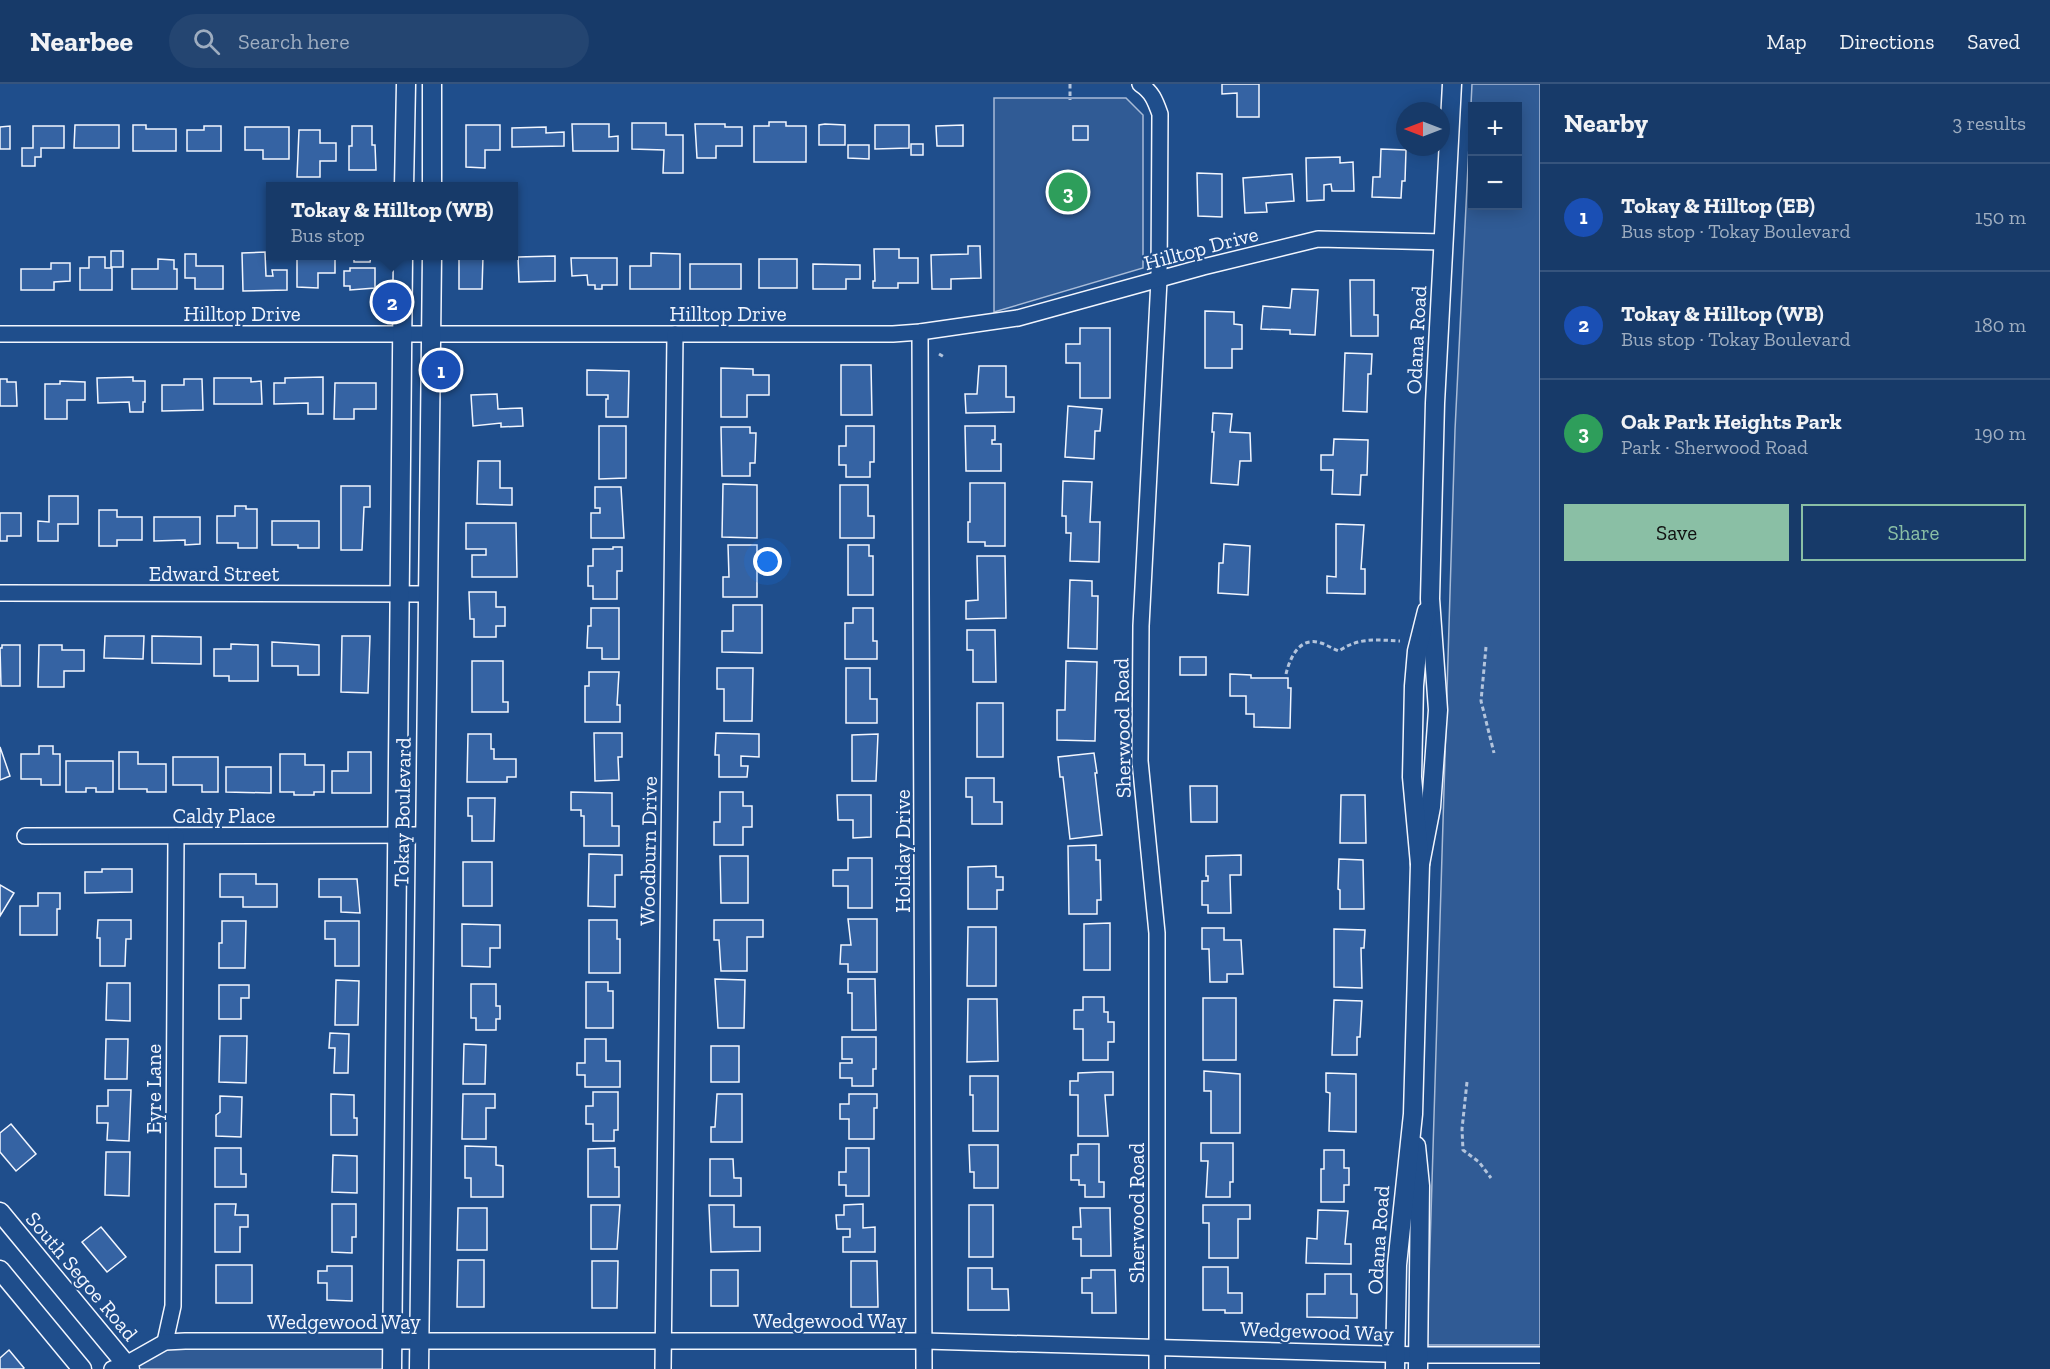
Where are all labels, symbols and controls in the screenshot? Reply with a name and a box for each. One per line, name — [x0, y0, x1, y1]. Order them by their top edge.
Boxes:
search box — [169, 14, 589, 68]
text: Nearbee — [30, 25, 133, 58]
icon: search — [190, 25, 223, 58]
text: Search here — [238, 28, 350, 55]
text: Map — [1767, 29, 1807, 54]
text: Directions — [1840, 29, 1934, 54]
text: Saved — [1967, 29, 2020, 54]
north arrow — [1396, 102, 1450, 156]
map controls — [1468, 102, 1522, 210]
button: + — [1468, 102, 1522, 156]
text: Nearby — [1564, 107, 1648, 139]
text: 3 results — [1952, 111, 2026, 135]
button: − — [1468, 156, 1522, 210]
pin: 3 — [1048, 170, 1088, 214]
popup — [266, 182, 518, 260]
text: Tokay & Hilltop (EB) — [1621, 192, 1815, 219]
text: Tokay & Hilltop (WB) — [291, 196, 493, 223]
text: 1 — [1579, 205, 1588, 229]
text: 150 m — [1975, 205, 2026, 229]
text: Bus stop · Tokay Boulevard — [1621, 219, 1851, 243]
street label: Hilltop Drive — [1141, 221, 1261, 275]
text: Bus stop — [291, 223, 365, 247]
pin: 2 — [372, 280, 412, 324]
street label: Odana Road — [1401, 284, 1431, 395]
text: Tokay & Hilltop (WB) — [1621, 300, 1824, 327]
street label: Hilltop Drive — [183, 301, 301, 326]
street label: Hilltop Drive — [669, 301, 787, 326]
text: 2 — [1578, 313, 1589, 337]
text: 180 m — [1974, 313, 2026, 337]
text: Bus stop · Tokay Boulevard — [1621, 327, 1851, 351]
pin: 1 — [422, 348, 460, 392]
text: Oak Park Heights Park — [1621, 408, 1842, 435]
text: 3 — [1578, 421, 1589, 445]
text: 190 m — [1974, 421, 2026, 445]
text: Park · Sherwood Road — [1621, 435, 1808, 459]
button: Save — [1564, 504, 1789, 561]
button: Share — [1801, 504, 2026, 561]
your location — [753, 547, 782, 576]
street label: Edward Street — [149, 561, 279, 586]
street label: Sherwood Road — [1108, 657, 1136, 798]
street label: Tokay Boulevard — [388, 737, 416, 887]
street label: Woodburn Drive — [634, 776, 662, 926]
street label: Holiday Drive — [890, 789, 915, 913]
street label: Caldy Place — [173, 803, 276, 828]
street label: Eyre Lane — [141, 1044, 166, 1134]
street label: Sherwood Road — [1124, 1142, 1149, 1283]
street label: Odana Road — [1362, 1184, 1394, 1295]
street label: South Segoe Road — [21, 1206, 144, 1346]
street label: Wedgewood Way — [753, 1308, 907, 1333]
street label: Wedgewood Way — [267, 1309, 421, 1334]
street label: Wedgewood Way — [1240, 1316, 1394, 1346]

